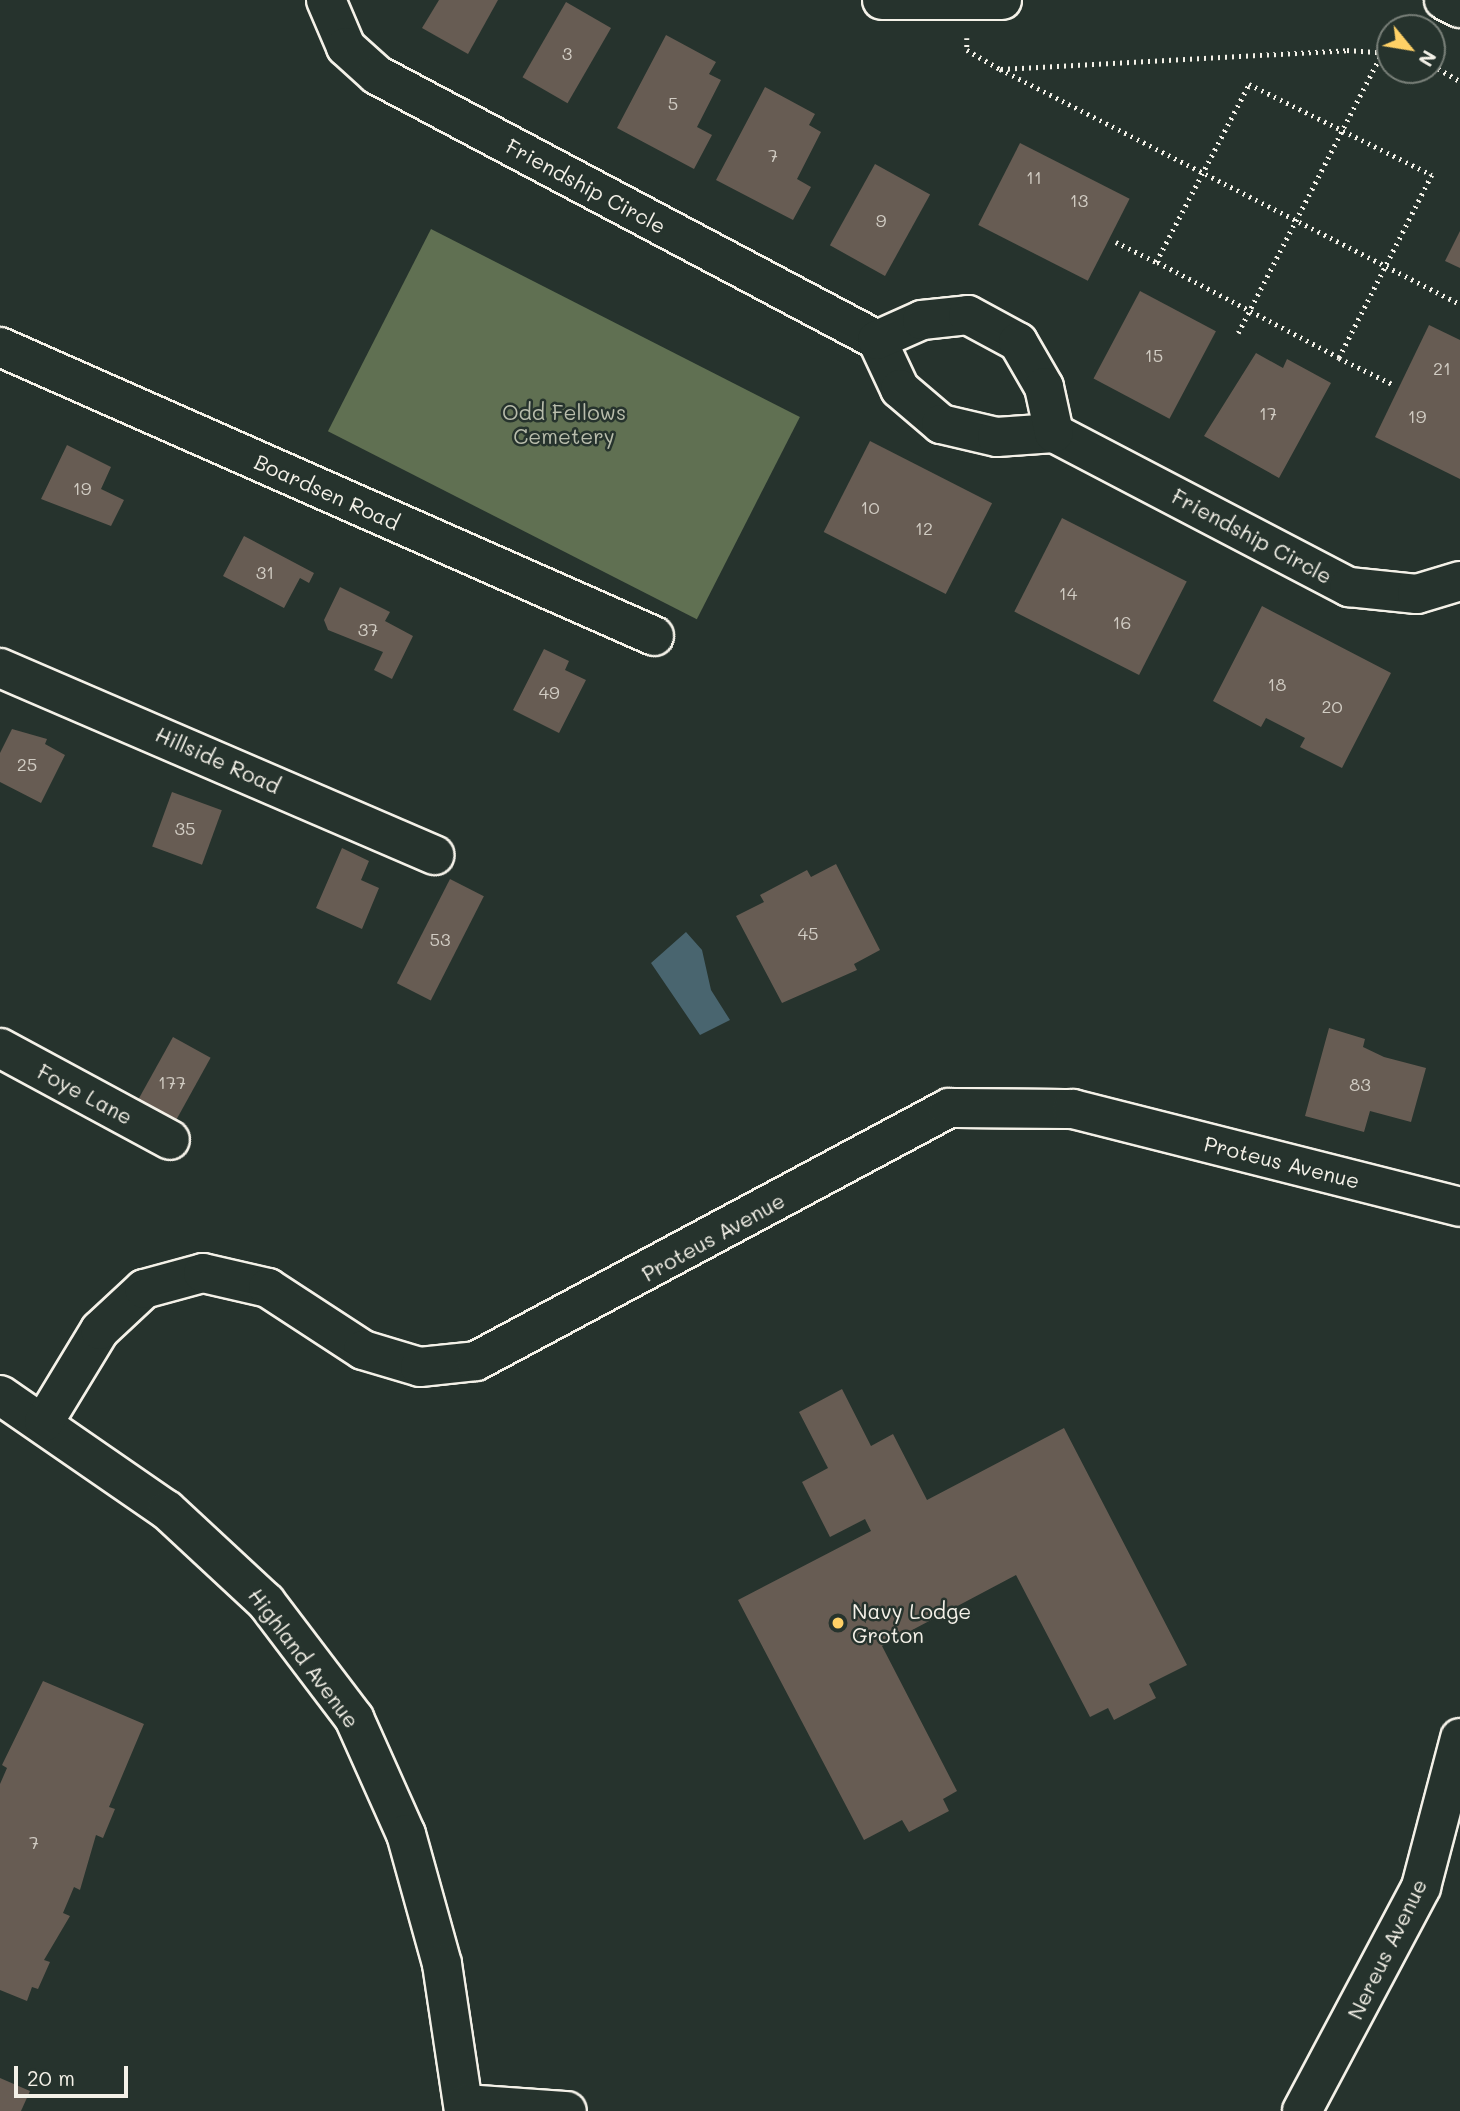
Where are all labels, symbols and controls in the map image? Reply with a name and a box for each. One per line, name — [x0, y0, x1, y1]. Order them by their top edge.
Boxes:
north arrow — [1376, 14, 1446, 84]
house number: 3 — [562, 42, 572, 64]
text: N — [1413, 46, 1442, 71]
house number: 5 — [668, 92, 678, 114]
street label: Friendship Circle — [502, 133, 670, 239]
house number: 7 — [768, 144, 778, 166]
house number: 11 — [1026, 166, 1042, 188]
house number: 13 — [1070, 189, 1088, 211]
house number: 9 — [876, 209, 886, 231]
house number: 15 — [1145, 344, 1163, 366]
house number: 21 — [1433, 357, 1451, 379]
park label: Odd Fellows Cemetery — [502, 399, 626, 449]
house number: 17 — [1259, 402, 1277, 424]
house number: 19 — [1408, 405, 1426, 427]
street label: Boardsen Road — [250, 449, 404, 535]
house number: 19 — [73, 477, 91, 499]
street label: Friendship Circle — [1168, 483, 1336, 589]
house number: 10 — [860, 496, 880, 518]
house number: 12 — [915, 517, 933, 539]
house number: 31 — [256, 561, 274, 583]
house number: 14 — [1059, 582, 1077, 604]
house number: 16 — [1113, 611, 1131, 633]
house number: 37 — [358, 618, 378, 640]
house number: 18 — [1268, 673, 1286, 695]
house number: 49 — [538, 681, 560, 703]
house number: 20 — [1321, 695, 1343, 717]
street label: Hillside Road — [152, 721, 284, 799]
house number: 25 — [17, 753, 37, 775]
house number: 35 — [174, 817, 196, 839]
house number: 45 — [797, 922, 819, 944]
house number: 53 — [429, 928, 451, 950]
street label: Foye Lane — [33, 1059, 137, 1129]
house number: 177 — [158, 1071, 186, 1093]
house number: 83 — [1349, 1073, 1371, 1095]
street label: Proteus Avenue — [1202, 1131, 1362, 1193]
street label: Proteus Avenue — [637, 1187, 789, 1287]
street label: Highland Avenue — [243, 1583, 365, 1733]
place label: Navy Lodge Groton — [852, 1598, 971, 1648]
marker: Navy Lodge Groton — [830, 1615, 846, 1631]
house number: 7 — [29, 1831, 39, 1853]
street label: Nereus Avenue — [1342, 1875, 1432, 2023]
scale bar — [18, 2052, 131, 2096]
text: 20 m — [27, 2064, 75, 2091]

